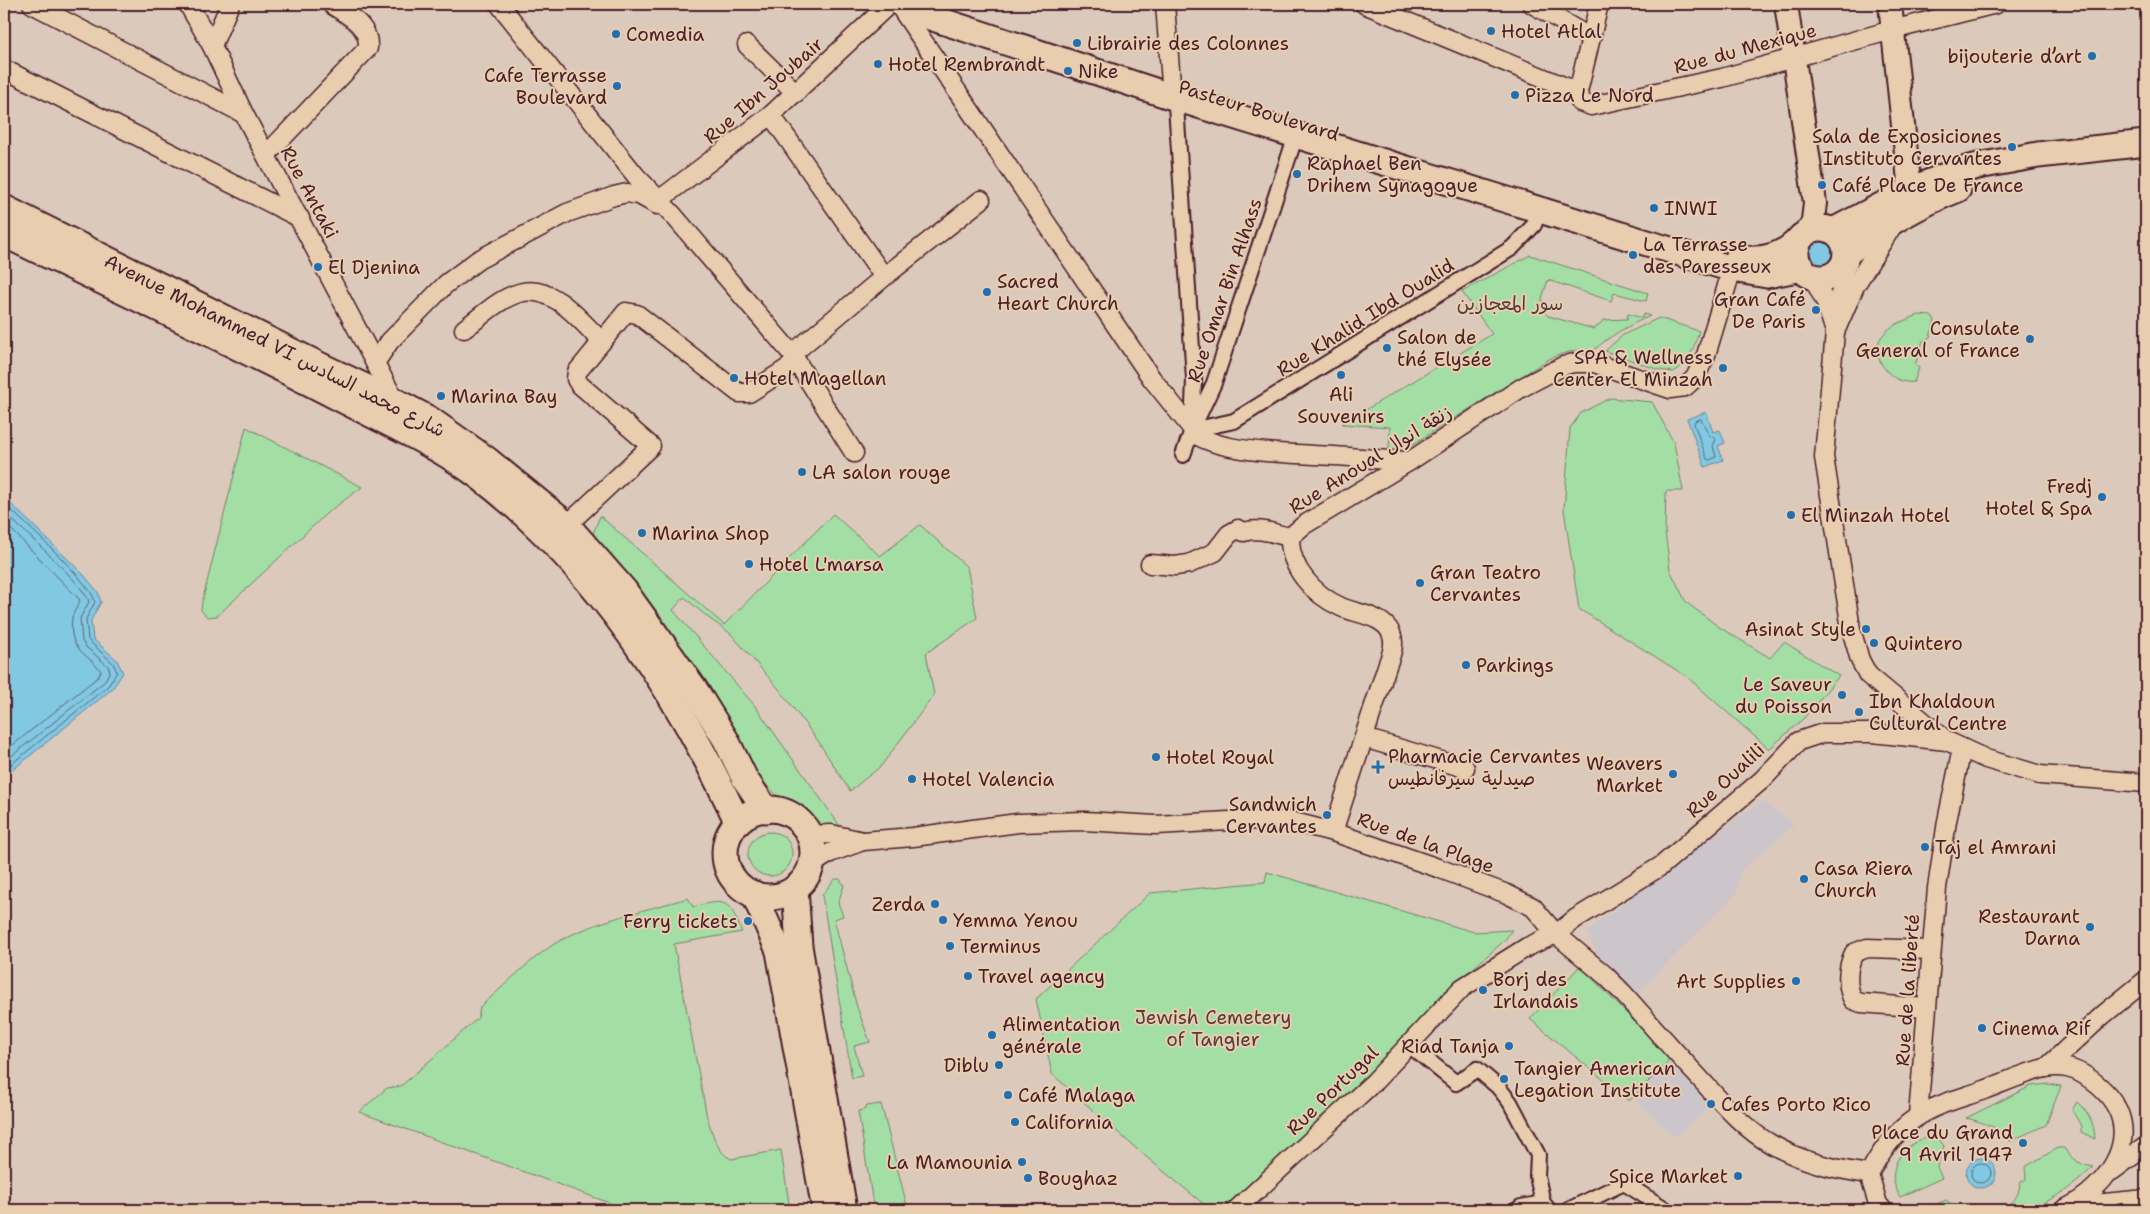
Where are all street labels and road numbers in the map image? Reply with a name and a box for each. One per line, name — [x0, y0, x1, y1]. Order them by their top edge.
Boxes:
street label: Rue du Mexique — [1671, 17, 1819, 80]
street label: Rue Ibn Joubair — [698, 31, 828, 149]
street label: Pasteur Boulevard — [1175, 74, 1342, 147]
street label: Rue Antaki — [275, 142, 344, 243]
street label: Rue Omar Bin Alhass — [1181, 195, 1268, 386]
street label: Avenue Mohammed VI شارع محمد السادس — [100, 248, 449, 444]
street label: Rue Khalid Ibd Oualid — [1272, 253, 1459, 382]
street label: Rue Anoual زنقة انوال — [1284, 399, 1456, 520]
street label: Rue Oualili — [1681, 738, 1770, 823]
street label: Rue de la Plage — [1354, 806, 1498, 879]
street label: Rue de la liberté — [1890, 913, 1925, 1067]
street label: Rue Portugal — [1281, 1040, 1384, 1141]

